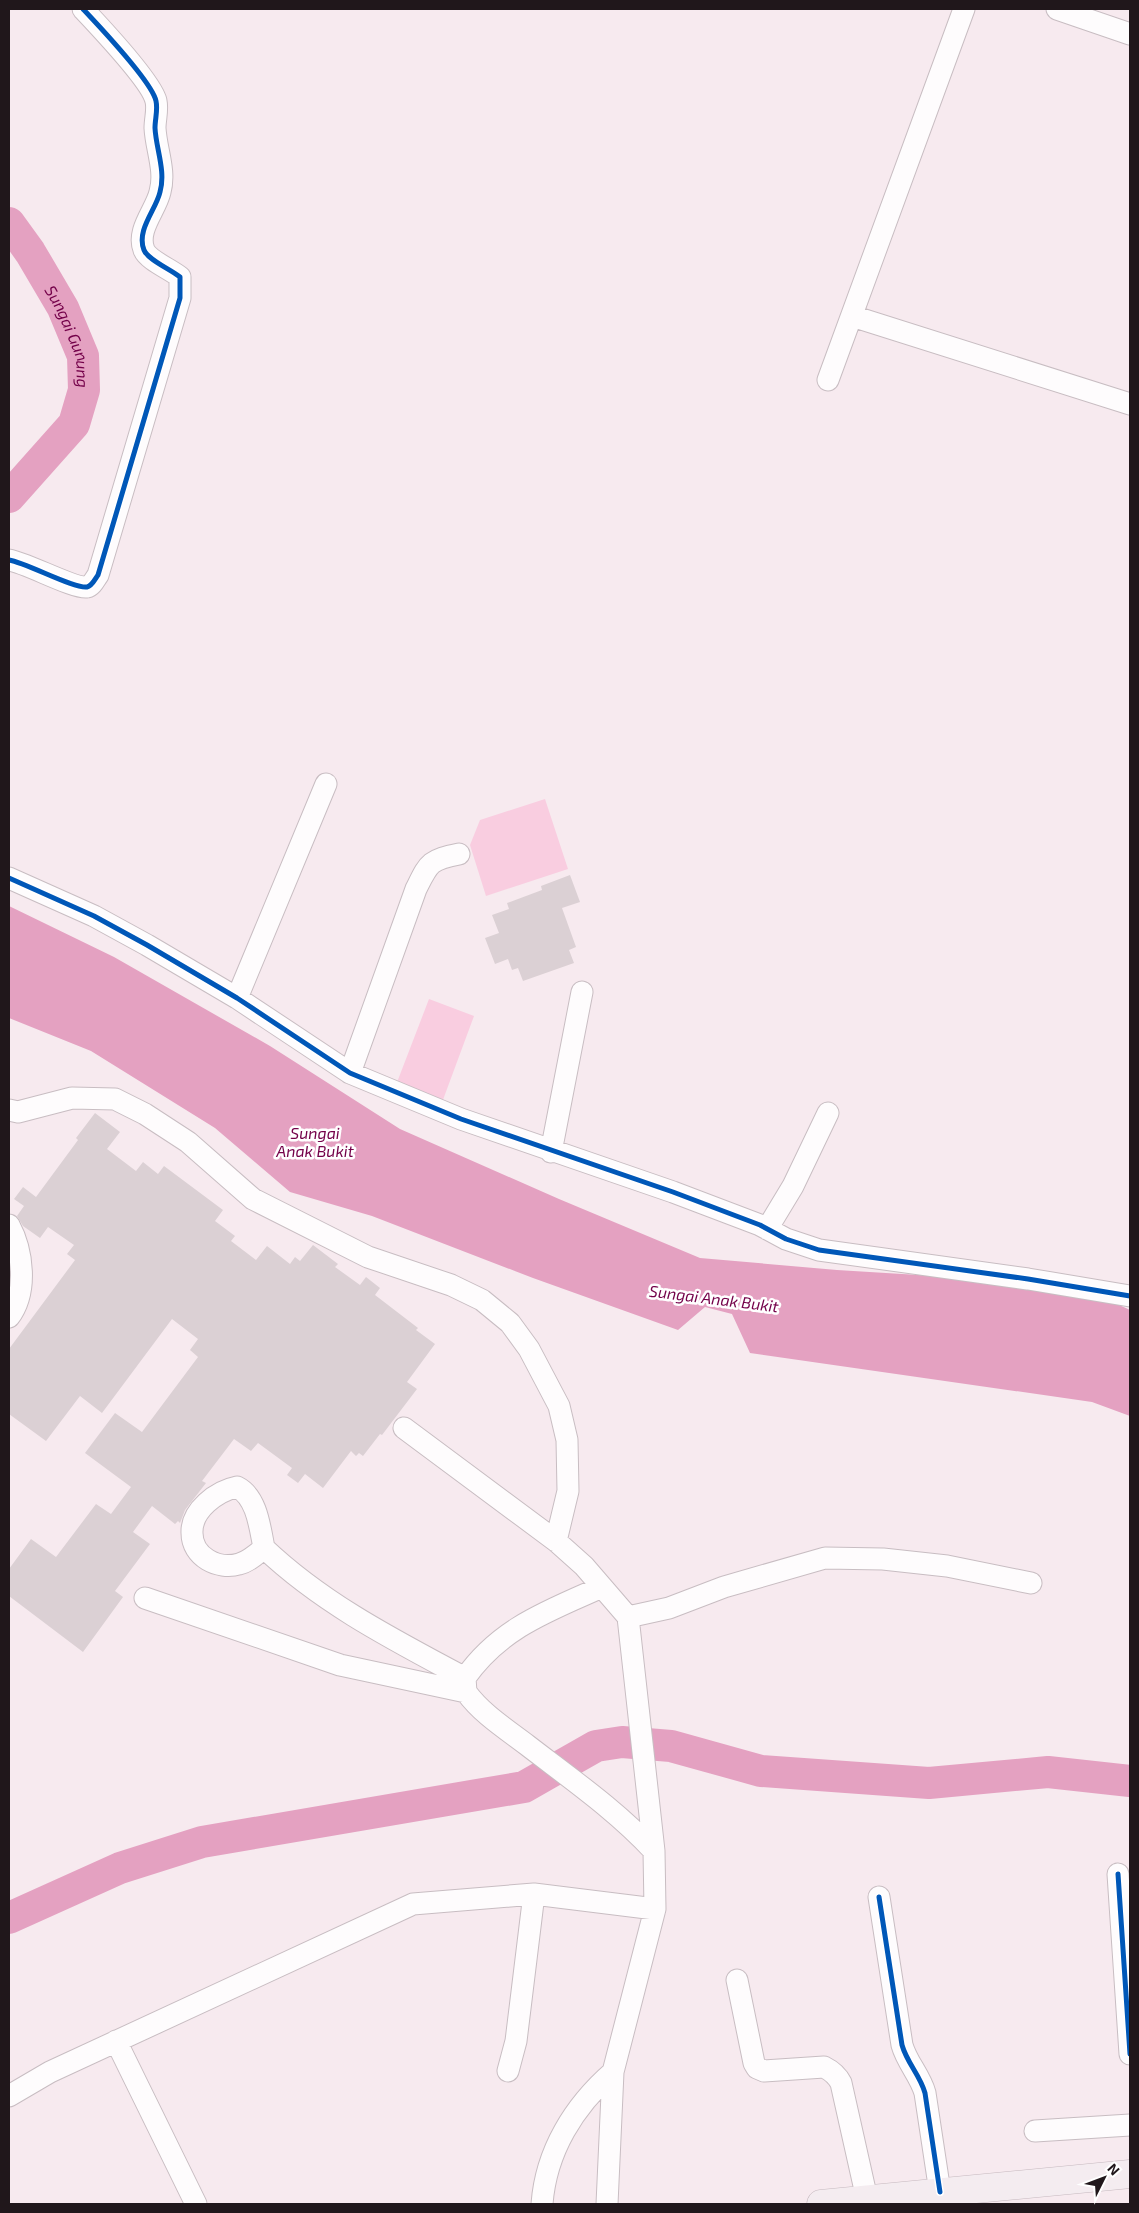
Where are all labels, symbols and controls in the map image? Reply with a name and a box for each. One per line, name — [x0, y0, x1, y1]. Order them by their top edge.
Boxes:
water label: Sungai Gunung — [42, 281, 93, 388]
water label: Sungai Anak Bukit — [275, 1123, 355, 1160]
water label: Sungai Anak Bukit — [648, 1281, 781, 1315]
north arrow — [1079, 2153, 1129, 2203]
text: N — [1104, 2160, 1124, 2178]

